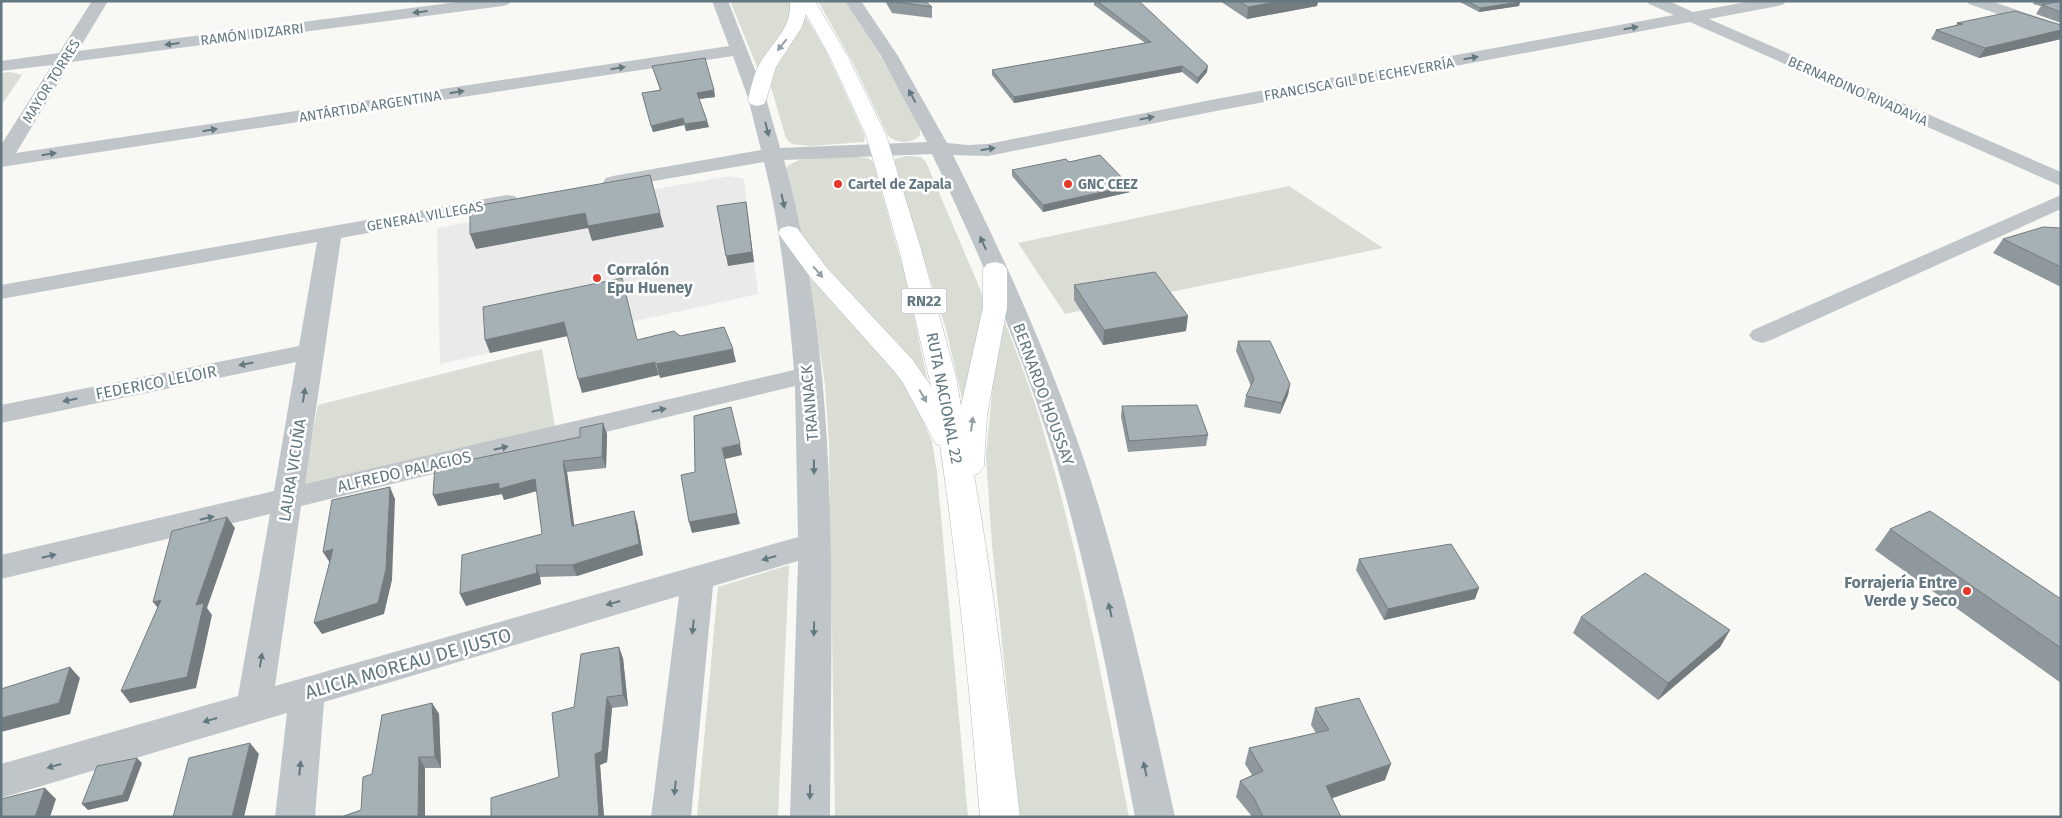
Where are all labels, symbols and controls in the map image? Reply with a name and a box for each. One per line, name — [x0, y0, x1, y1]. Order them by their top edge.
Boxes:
one-way arrow — [412, 8, 428, 16]
street label: RAMÓN IDIZARRI — [199, 19, 305, 49]
one-way arrow — [1623, 24, 1639, 32]
street label: MAYOR TORRES — [19, 36, 84, 126]
one-way arrow — [777, 38, 788, 51]
one-way arrow — [164, 40, 180, 48]
street label: FRANCISCA GIL DE ECHEVERRÍA — [1263, 53, 1455, 105]
one-way arrow — [1463, 53, 1479, 61]
street label: BERNARDINO RIVADAVIA — [1785, 53, 1930, 130]
one-way arrow — [610, 64, 626, 72]
street label: ANTÁRTIDA ARGENTINA — [298, 86, 442, 126]
one-way arrow — [450, 88, 466, 96]
one-way arrow — [908, 89, 916, 104]
one-way arrow — [1140, 114, 1156, 122]
one-way arrow — [763, 122, 771, 137]
one-way arrow — [202, 125, 218, 133]
one-way arrow — [980, 145, 996, 153]
one-way arrow — [42, 150, 58, 158]
place label: Cartel de Zapala — [848, 176, 952, 193]
place label: GNC CEEZ — [1078, 176, 1138, 193]
marker: Cartel de Zapala — [832, 178, 844, 190]
marker: GNC CEEZ — [1062, 178, 1074, 190]
one-way arrow — [779, 194, 787, 209]
street label: GENERAL VILLEGAS — [365, 198, 485, 235]
one-way arrow — [979, 236, 987, 250]
place label: Corralón Epu Hueney — [607, 260, 693, 297]
one-way arrow — [812, 266, 824, 278]
marker: Corralón Epu Hueney — [591, 272, 603, 284]
road number: RN22 — [902, 288, 946, 314]
street label: BERNARDO HOUSSAY — [1009, 320, 1078, 468]
street label: RUTA NACIONAL 22 — [922, 331, 967, 466]
one-way arrow — [238, 360, 254, 368]
street label: FEDERICO LELOIR — [94, 361, 219, 404]
street label: TRANNACK — [797, 364, 822, 442]
one-way arrow — [300, 387, 308, 403]
one-way arrow — [919, 388, 927, 403]
one-way arrow — [62, 396, 77, 404]
one-way arrow — [651, 406, 667, 414]
one-way arrow — [968, 416, 976, 432]
street label: LAURA VICUÑA — [275, 417, 310, 523]
one-way arrow — [493, 444, 508, 452]
street label: ALFREDO PALACIOS — [335, 447, 473, 496]
one-way arrow — [810, 459, 818, 475]
one-way arrow — [199, 514, 214, 522]
one-way arrow — [41, 552, 56, 560]
one-way arrow — [761, 554, 776, 562]
place label: Forrajería Entre Verde y Seco — [1844, 573, 1957, 610]
marker: Forrajería Entre Verde y Seco — [1961, 585, 1973, 597]
one-way arrow — [605, 600, 620, 608]
one-way arrow — [1106, 603, 1114, 618]
one-way arrow — [689, 619, 697, 635]
one-way arrow — [809, 622, 817, 638]
street label: ALICIA MOREAU DE JUSTO — [302, 623, 514, 704]
one-way arrow — [258, 651, 266, 667]
one-way arrow — [203, 717, 218, 725]
one-way arrow — [296, 760, 304, 776]
one-way arrow — [1141, 761, 1149, 777]
one-way arrow — [47, 762, 62, 770]
one-way arrow — [671, 781, 679, 797]
one-way arrow — [806, 784, 814, 800]

